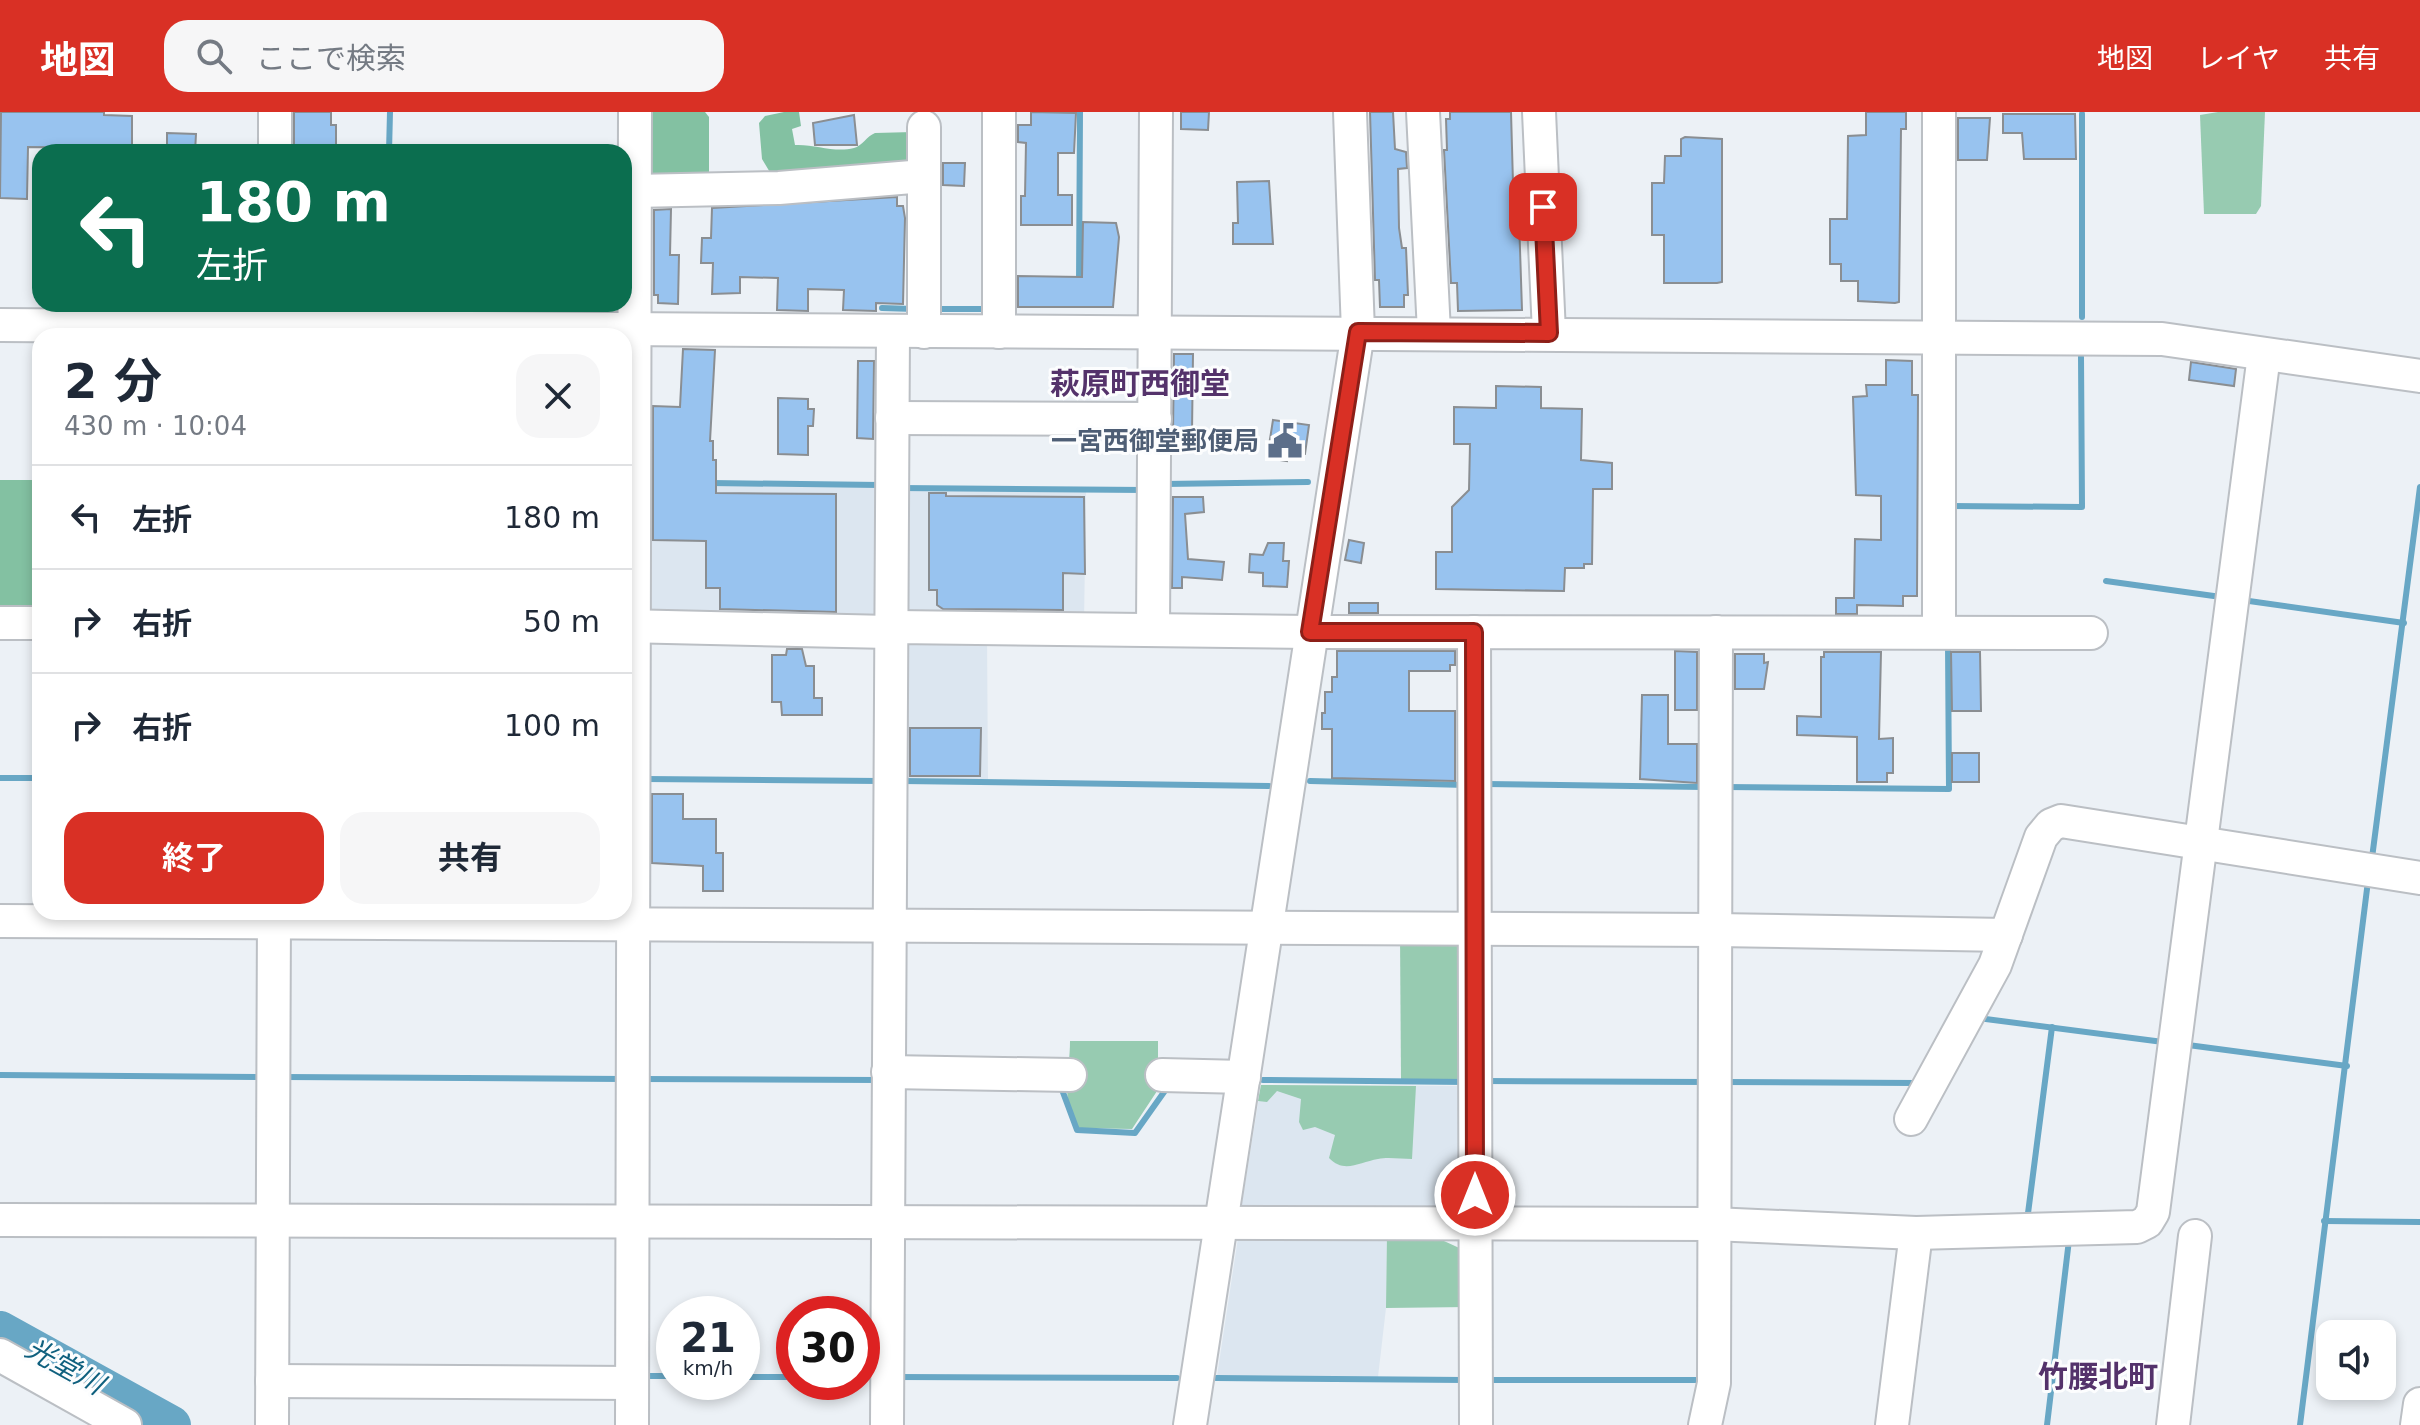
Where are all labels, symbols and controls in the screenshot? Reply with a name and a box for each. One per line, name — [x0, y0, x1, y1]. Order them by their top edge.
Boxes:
search box — [164, 20, 724, 92]
icon: search — [192, 34, 236, 78]
text: 地図 — [40, 38, 116, 82]
text: ここで検索 — [256, 41, 406, 76]
text: 地図 — [2097, 42, 2153, 75]
text: レイヤ — [2197, 42, 2280, 75]
text: 共有 — [2324, 42, 2380, 75]
text: 180 m — [196, 169, 391, 234]
pin — [1509, 173, 1577, 241]
icon: left — [64, 176, 168, 280]
icon: arrive — [1521, 185, 1565, 229]
text: 左折 — [196, 245, 268, 286]
text: 2 分 — [64, 353, 162, 409]
button: close — [516, 354, 600, 438]
district label: 萩原町西御堂 — [1050, 366, 1230, 401]
text: 430 m · 10:04 — [64, 411, 247, 441]
public building icon: 一宮西御堂郵便局 — [1266, 422, 1304, 460]
place label: 一宮西御堂郵便局 — [1051, 426, 1259, 456]
icon: left — [64, 495, 108, 539]
text: 180 m — [504, 500, 600, 535]
text: 左折 — [132, 502, 192, 537]
icon: right — [64, 599, 108, 643]
text: 50 m — [523, 604, 600, 639]
text: 右折 — [132, 606, 192, 641]
icon: right — [64, 703, 108, 747]
text: 100 m — [504, 708, 600, 743]
text: 右折 — [132, 710, 192, 745]
button: 終了 — [64, 812, 324, 904]
button: 共有 — [340, 812, 600, 904]
position arrow — [1433, 1153, 1517, 1237]
speed limit sign: 30 — [776, 1296, 880, 1400]
text: 21 — [680, 1315, 736, 1361]
map controls — [2316, 1320, 2396, 1400]
button: sound — [2316, 1320, 2396, 1400]
water label: 光堂川 — [20, 1332, 112, 1403]
text: km/h — [683, 1356, 733, 1380]
district label: 竹腰北町 — [2038, 1359, 2158, 1394]

